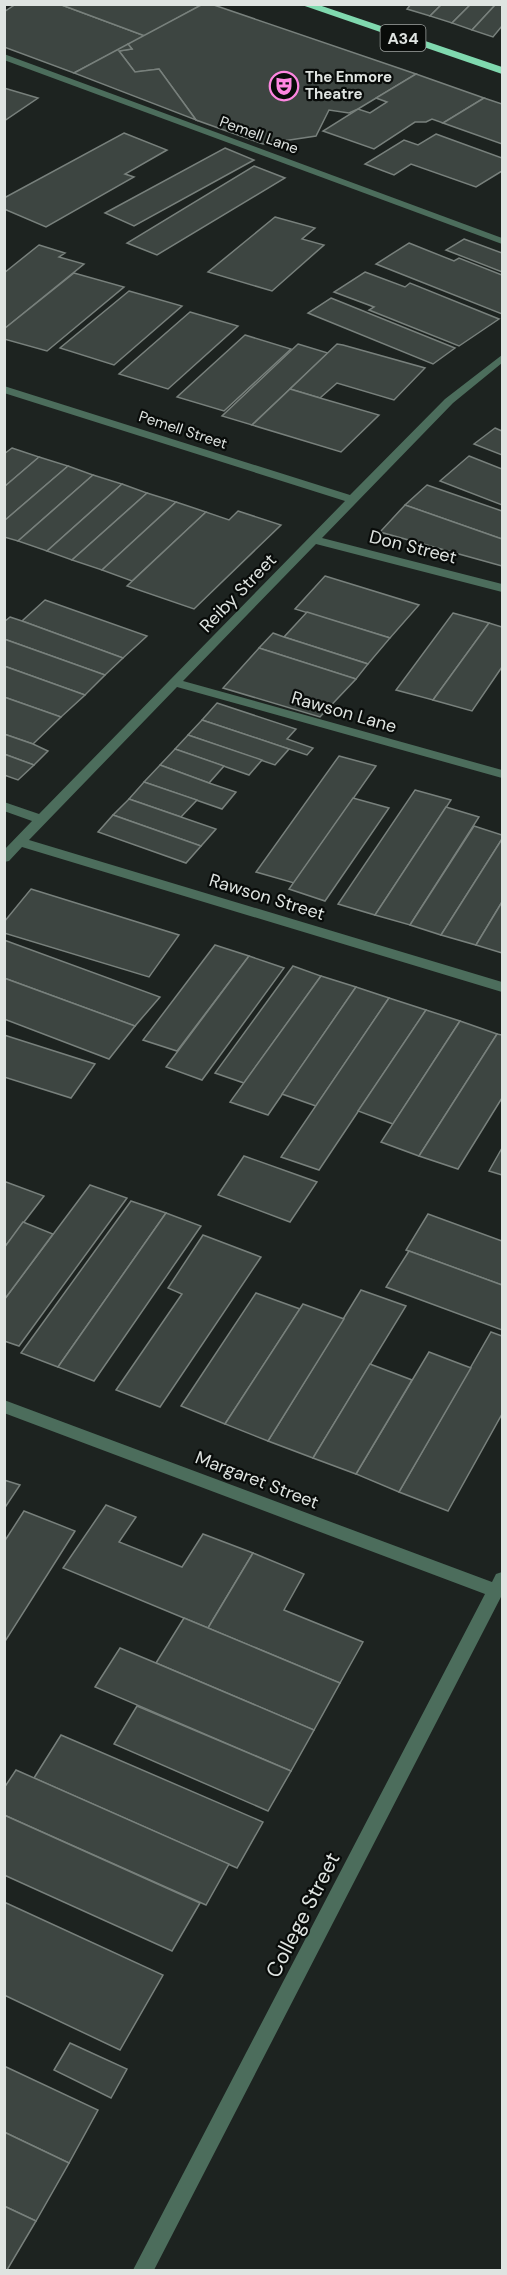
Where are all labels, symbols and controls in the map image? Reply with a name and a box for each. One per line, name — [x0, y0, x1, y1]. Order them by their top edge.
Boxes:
road number: A34 — [380, 25, 426, 51]
place label: The Enmore Theatre — [305, 67, 392, 104]
theatre icon: The Enmore Theatre — [268, 70, 300, 102]
street label: Pemell Lane — [217, 111, 301, 159]
street label: Pemell Street — [136, 406, 230, 454]
street label: Don Street — [367, 525, 459, 569]
street label: Reiby Street — [194, 548, 282, 638]
street label: Rawson Lane — [289, 686, 399, 738]
street label: Rawson Street — [206, 868, 328, 926]
street label: Margaret Street — [192, 1445, 322, 1515]
street label: College Street — [259, 1848, 347, 1982]

